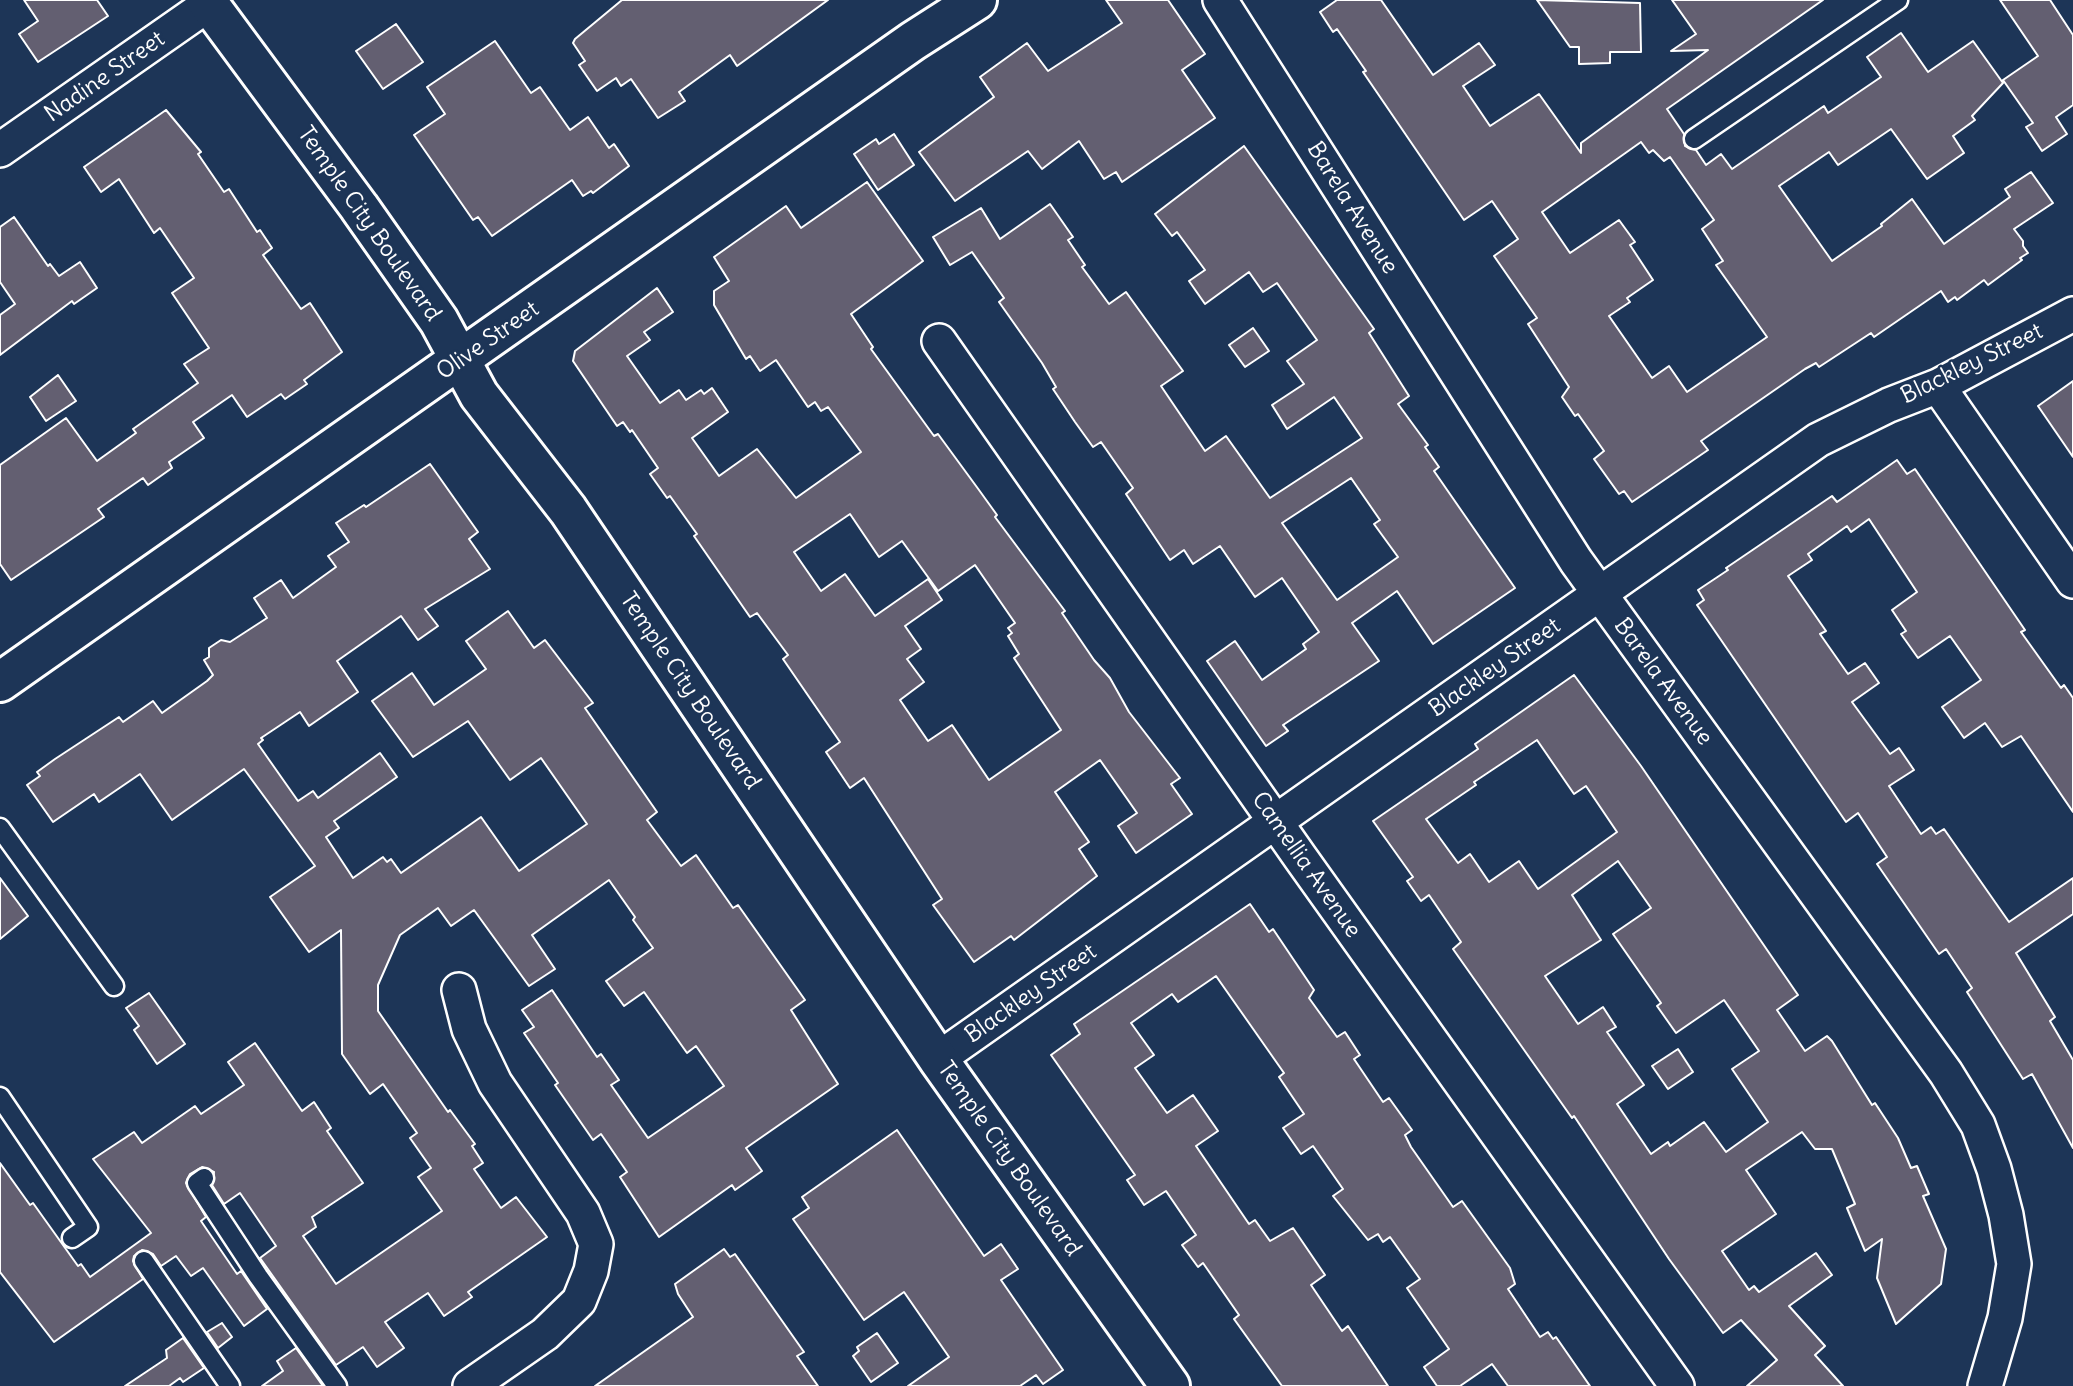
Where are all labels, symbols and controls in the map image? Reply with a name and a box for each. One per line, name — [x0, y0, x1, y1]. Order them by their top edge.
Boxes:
street label: Nadine Street — [40, 26, 170, 128]
street label: Temple City Boulevard — [291, 121, 447, 327]
street label: Barela Avenue — [1301, 137, 1403, 279]
street label: Olive Street — [432, 296, 544, 386]
street label: Blackley Street — [1897, 318, 2047, 410]
street label: Temple City Boulevard — [614, 587, 766, 795]
street label: Blackley Street — [1424, 612, 1566, 724]
street label: Barela Avenue — [1608, 613, 1718, 751]
street label: Camellia Avenue — [1245, 787, 1367, 943]
street label: Blackley Street — [960, 938, 1102, 1050]
street label: Temple City Boulevard — [931, 1056, 1087, 1262]

